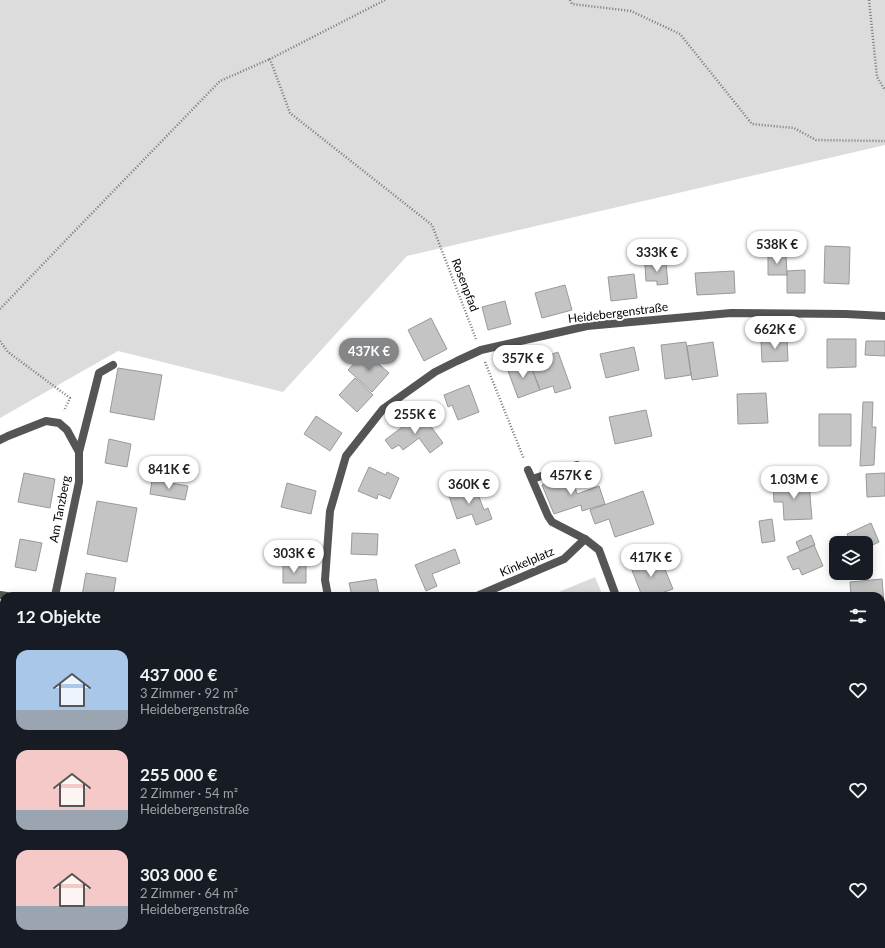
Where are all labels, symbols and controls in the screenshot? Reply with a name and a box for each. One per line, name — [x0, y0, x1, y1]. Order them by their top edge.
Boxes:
pin: 538K € — [744, 231, 810, 265]
text: 538K € — [756, 236, 798, 252]
pin: 333K € — [624, 239, 690, 273]
text: 333K € — [636, 244, 678, 260]
street label: Rosenpfad — [448, 256, 482, 313]
street label: Heidebergenstraße — [567, 299, 669, 326]
pin: 662K € — [742, 316, 808, 350]
text: 662K € — [754, 321, 796, 337]
pin: 437K € — [336, 338, 402, 372]
text: 437K € — [348, 343, 390, 359]
pin: 357K € — [490, 345, 556, 379]
text: 357K € — [502, 350, 544, 366]
pin: 255K € — [382, 401, 448, 435]
text: 255K € — [394, 406, 436, 422]
pin: 841K € — [136, 456, 202, 490]
text: 841K € — [148, 461, 190, 477]
pin: 457K € — [538, 462, 604, 496]
pin: 1.03M € — [757, 466, 831, 500]
text: 457K € — [550, 467, 592, 483]
pin: 360K € — [436, 471, 502, 505]
text: 1.03M € — [770, 471, 818, 487]
street label: Am Tanzberg — [46, 474, 73, 544]
text: 360K € — [448, 476, 490, 492]
map controls — [829, 536, 873, 580]
button: layers — [829, 536, 873, 580]
pin: 303K € — [261, 540, 327, 574]
street label: Kinkelplatz — [497, 543, 557, 580]
pin: 417K € — [618, 544, 684, 578]
text: 303K € — [273, 545, 315, 561]
text: 417K € — [630, 549, 672, 565]
icon: filters — [847, 605, 869, 627]
text: 12 Objekte — [16, 606, 101, 627]
text: 437 000 € — [140, 664, 217, 685]
icon: home — [48, 666, 96, 714]
icon: heart — [847, 679, 869, 701]
text: 3 Zimmer · 92 m² — [140, 685, 238, 701]
text: Heidebergenstraße — [140, 701, 249, 717]
text: 255 000 € — [140, 764, 217, 785]
icon: home — [48, 766, 96, 814]
icon: heart — [847, 779, 869, 801]
text: 2 Zimmer · 54 m² — [140, 785, 238, 801]
text: Heidebergenstraße — [140, 801, 249, 817]
text: 303 000 € — [140, 864, 217, 885]
icon: home — [48, 866, 96, 914]
icon: heart — [847, 879, 869, 901]
text: 2 Zimmer · 64 m² — [140, 885, 238, 901]
text: Heidebergenstraße — [140, 901, 249, 917]

